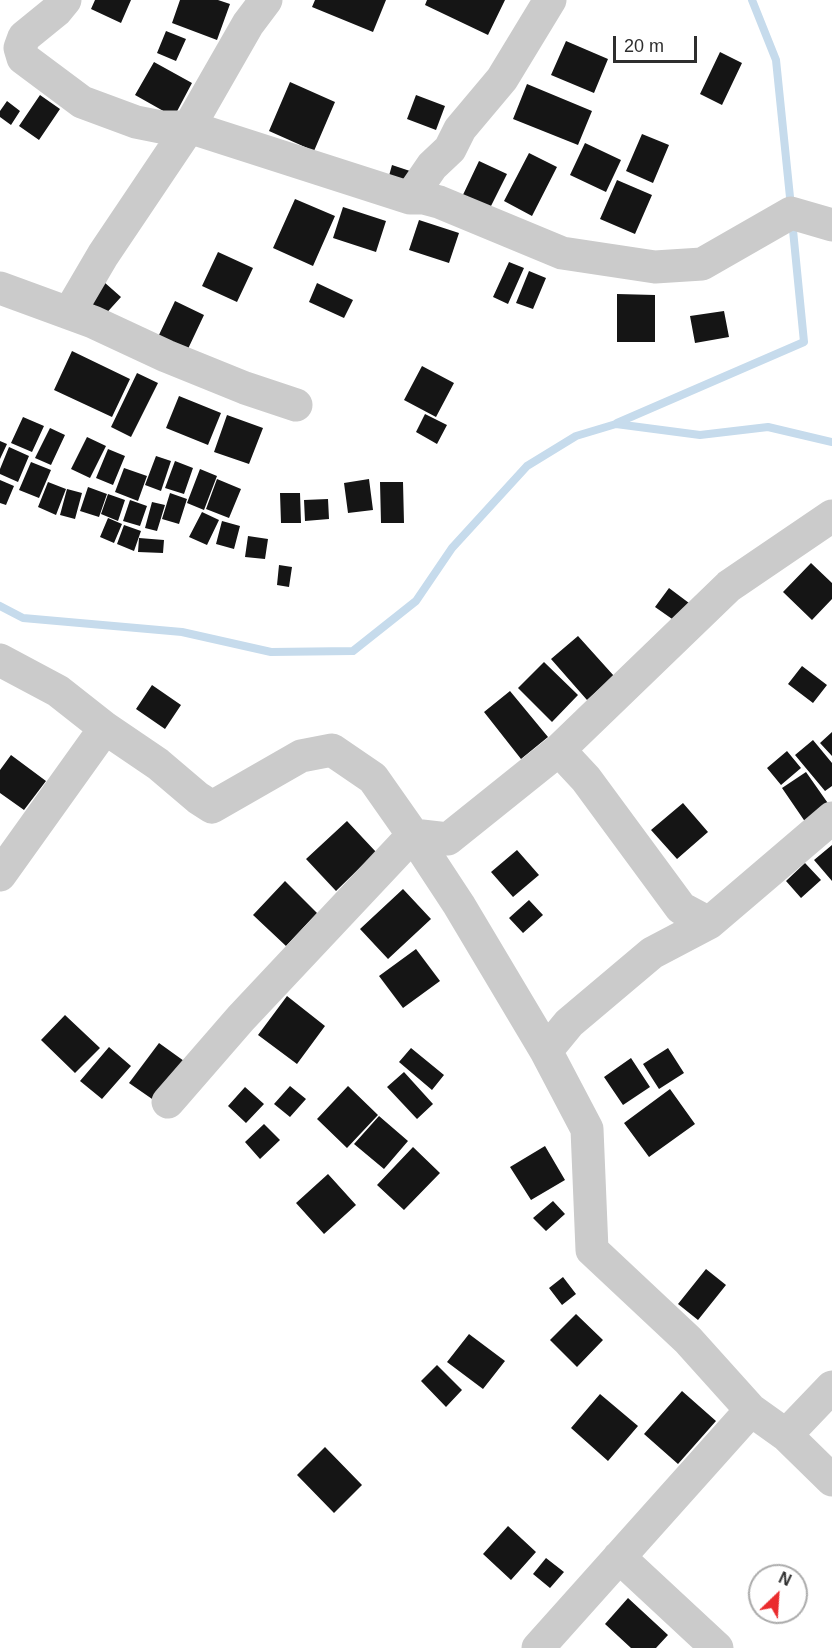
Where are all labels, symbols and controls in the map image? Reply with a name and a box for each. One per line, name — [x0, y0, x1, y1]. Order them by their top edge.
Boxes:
scale bar — [616, 24, 700, 62]
text: 20 m — [624, 36, 664, 56]
north arrow — [748, 1564, 808, 1624]
text: N — [776, 1569, 794, 1589]

